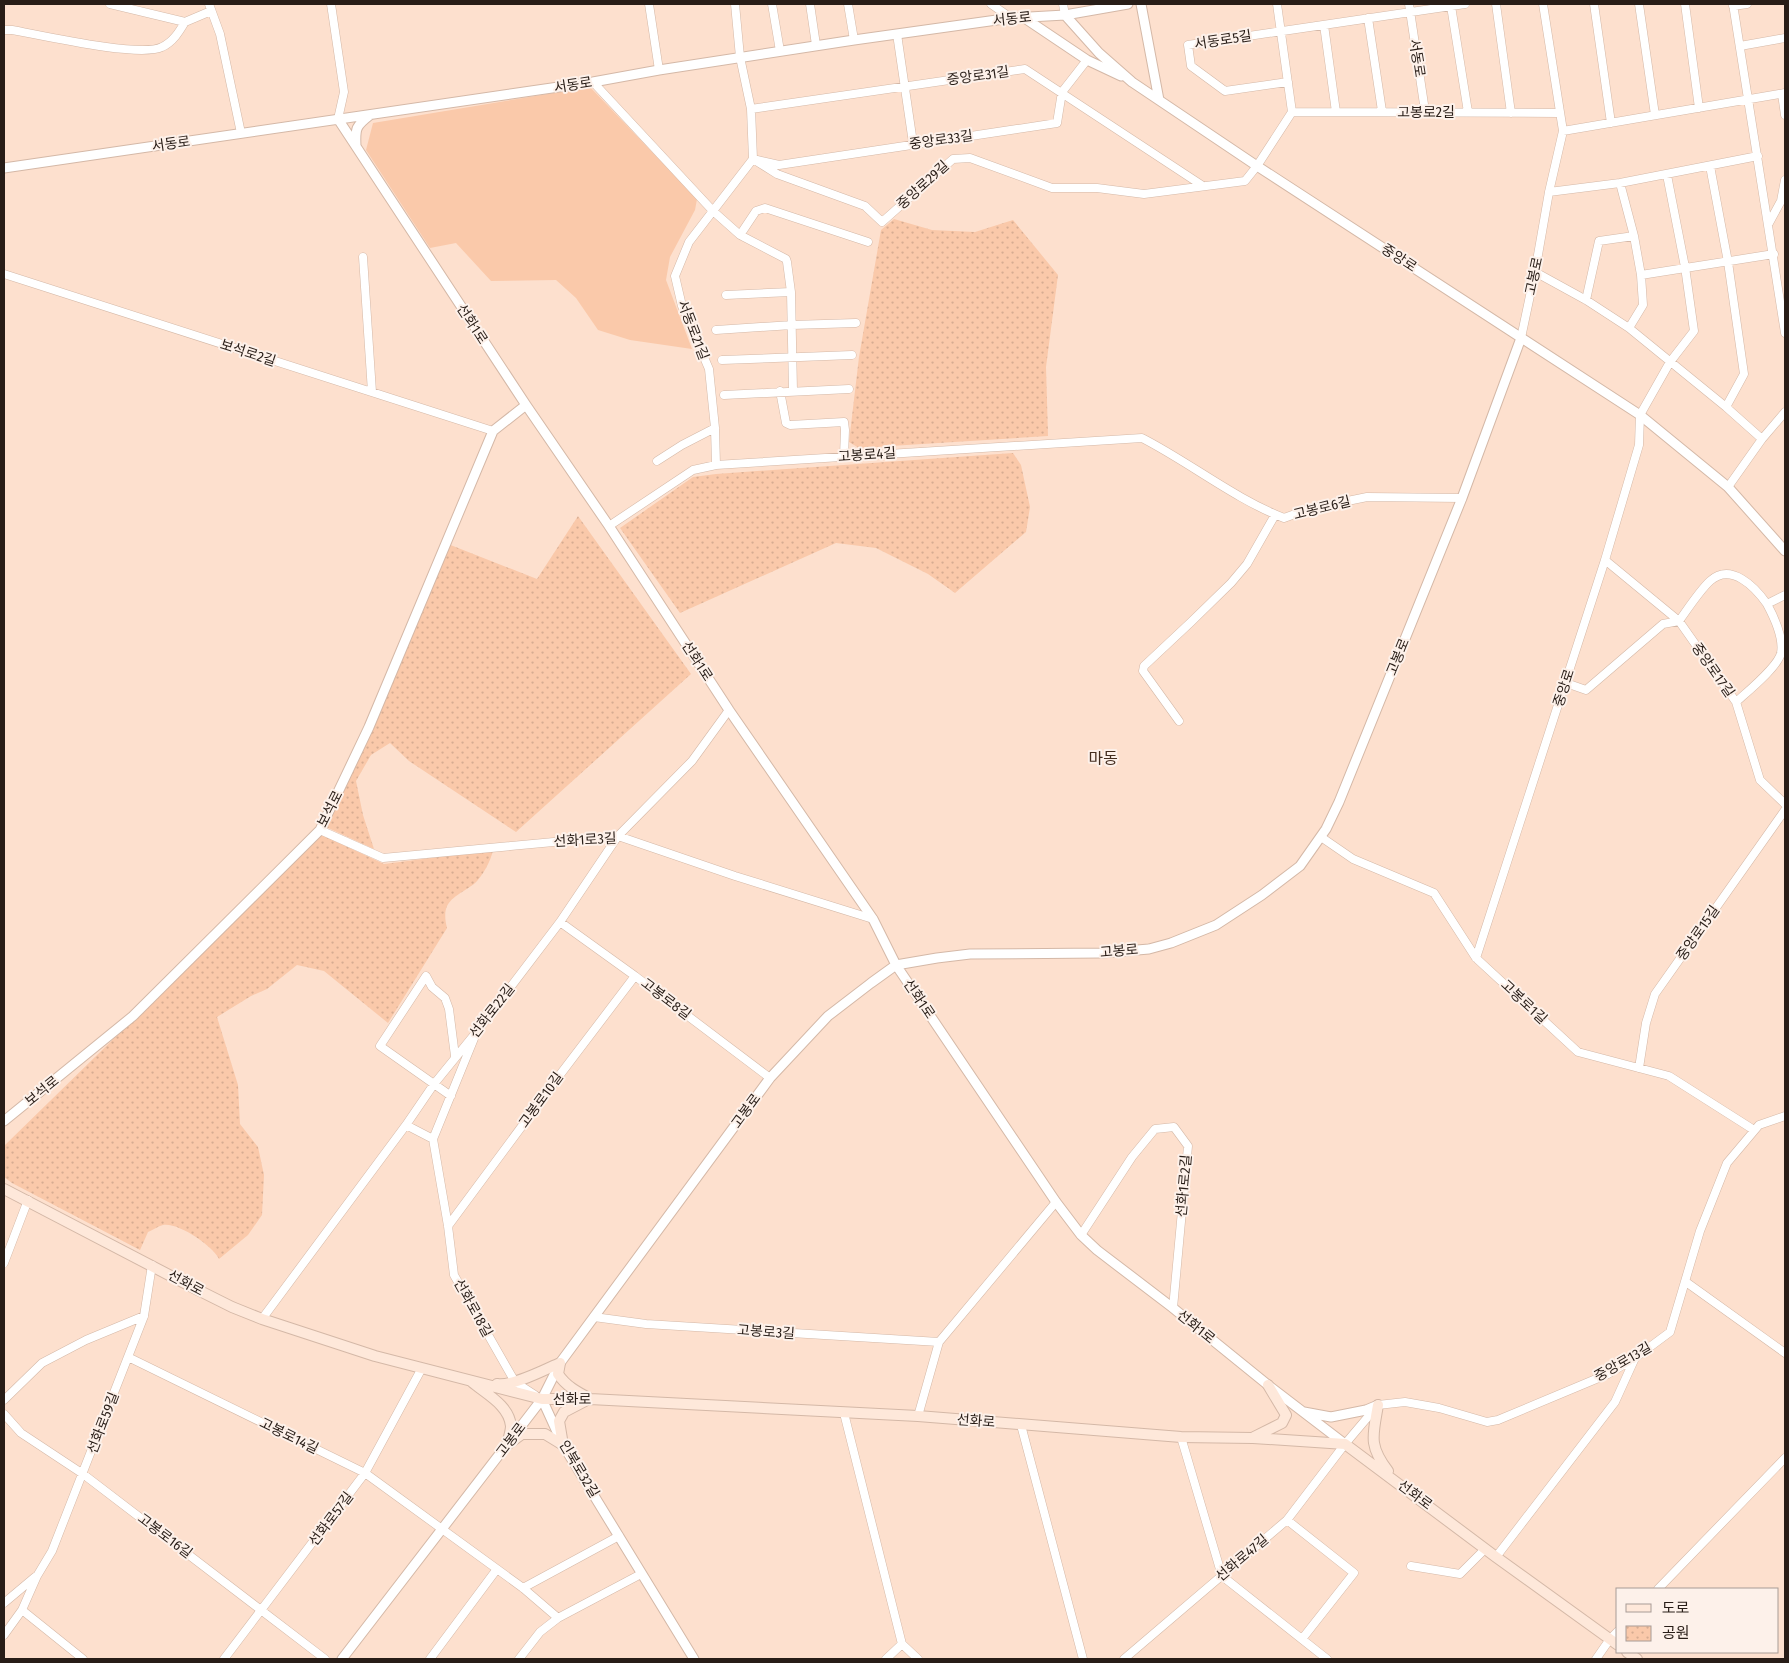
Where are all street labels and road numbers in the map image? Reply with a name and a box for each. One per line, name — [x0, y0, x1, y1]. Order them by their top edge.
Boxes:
street label: 서동로 — [992, 9, 1032, 29]
street label: 서동로5길 — [1193, 27, 1253, 53]
street label: 서동로 — [1406, 38, 1428, 79]
street label: 중앙로31길 — [946, 63, 1010, 89]
street label: 서동로 — [553, 74, 594, 96]
street label: 고봉로2길 — [1397, 104, 1455, 121]
street label: 중앙로33길 — [908, 127, 974, 153]
street label: 서동로 — [151, 133, 191, 155]
street label: 중앙로29길 — [893, 157, 953, 213]
street label: 중앙로 — [1378, 240, 1420, 276]
street label: 고봉로 — [1522, 255, 1546, 297]
street label: 서동로21길 — [674, 298, 712, 362]
street label: 선화1로 — [453, 301, 491, 347]
street label: 보석로2길 — [218, 336, 278, 370]
street label: 고봉로4길 — [837, 444, 897, 466]
street label: 고봉로6길 — [1292, 493, 1352, 523]
street label: 고봉로 — [1383, 636, 1413, 678]
street label: 선화1로 — [678, 638, 716, 684]
street label: 중앙로17길 — [1688, 639, 1738, 701]
street label: 중앙로 — [1550, 667, 1578, 709]
street label: 보석로 — [314, 788, 346, 830]
street label: 선화1로3길 — [553, 830, 617, 850]
street label: 중앙로15길 — [1673, 902, 1723, 964]
street label: 고봉로 — [1099, 941, 1139, 961]
street label: 고봉로8길 — [638, 975, 694, 1023]
street label: 선화1로 — [900, 976, 938, 1022]
street label: 고봉로1길 — [1497, 976, 1551, 1028]
street label: 선화로22길 — [466, 981, 518, 1041]
street label: 고봉로10길 — [515, 1069, 567, 1131]
street label: 보석로 — [22, 1072, 62, 1110]
street label: 고봉로 — [728, 1090, 764, 1132]
street label: 선화1로2길 — [1173, 1154, 1195, 1218]
street label: 선화로 — [165, 1266, 207, 1300]
street label: 선화로18길 — [450, 1276, 496, 1340]
street label: 선화1로 — [1174, 1307, 1219, 1348]
street label: 고봉로3길 — [737, 1322, 795, 1342]
street label: 중앙로13길 — [1591, 1339, 1655, 1385]
street label: 선화로59길 — [83, 1390, 123, 1456]
street label: 선화로 — [553, 1391, 591, 1408]
street label: 선화로 — [956, 1411, 996, 1431]
street label: 고봉로14길 — [257, 1414, 321, 1458]
street label: 고봉로 — [493, 1419, 529, 1461]
street label: 인북로32길 — [555, 1437, 603, 1501]
street label: 선화로 — [1394, 1477, 1436, 1513]
street label: 선화로57길 — [305, 1489, 357, 1549]
street label: 고봉로16길 — [134, 1510, 196, 1562]
street label: 선화로47길 — [1212, 1531, 1272, 1585]

